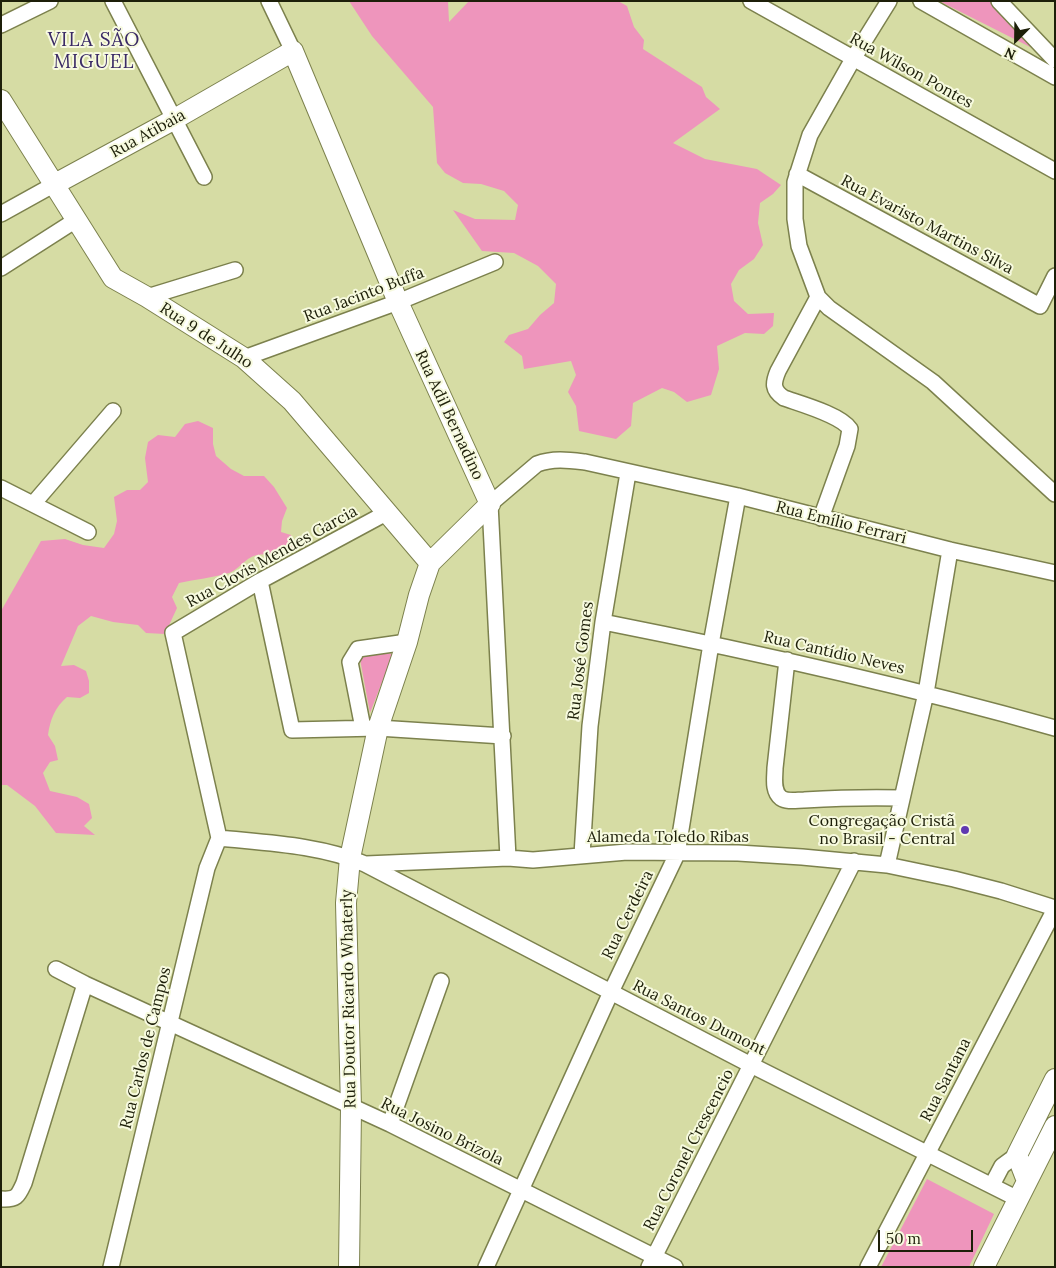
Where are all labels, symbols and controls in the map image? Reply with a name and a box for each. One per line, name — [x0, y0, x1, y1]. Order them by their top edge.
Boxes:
north arrow — [991, 15, 1041, 65]
street label: Rua Wilson Pontes — [846, 29, 976, 113]
district label: VILA SÃO MIGUEL — [47, 30, 141, 74]
text: N — [1002, 43, 1019, 64]
street label: Rua Atibaia — [107, 105, 189, 163]
street label: Rua Evaristo Martins Silva — [837, 171, 1017, 279]
street label: Rua Jacinto Buffa — [301, 263, 427, 327]
street label: Rua 9 de Julho — [156, 299, 256, 373]
street label: Rua Adil Bernadino — [410, 347, 488, 483]
street label: Rua Emílio Ferrari — [774, 497, 908, 549]
street label: Rua Clovis Mendes Garcia — [183, 502, 361, 612]
street label: Rua José Gomes — [564, 601, 598, 721]
street label: Rua Cantídio Neves — [762, 627, 906, 679]
place label: Congregação Cristã no Brasil - Central — [809, 811, 955, 849]
marker: Congregação Cristã no Brasil - Central — [959, 824, 971, 836]
street label: Alameda Toledo Ribas — [587, 827, 749, 847]
street label: Rua Cerdeira — [598, 867, 658, 963]
street label: Rua Doutor Ricardo Whaterly — [337, 889, 361, 1109]
street label: Rua Carlos de Campos — [117, 965, 175, 1131]
street label: Rua Santos Dumont — [629, 976, 769, 1060]
street label: Rua Santana — [917, 1035, 975, 1125]
street label: Rua Coronel Crescencio — [640, 1066, 738, 1234]
street label: Rua Josino Brizola — [378, 1094, 506, 1170]
scale bar — [881, 1220, 976, 1252]
text: 50 m — [886, 1229, 921, 1248]

